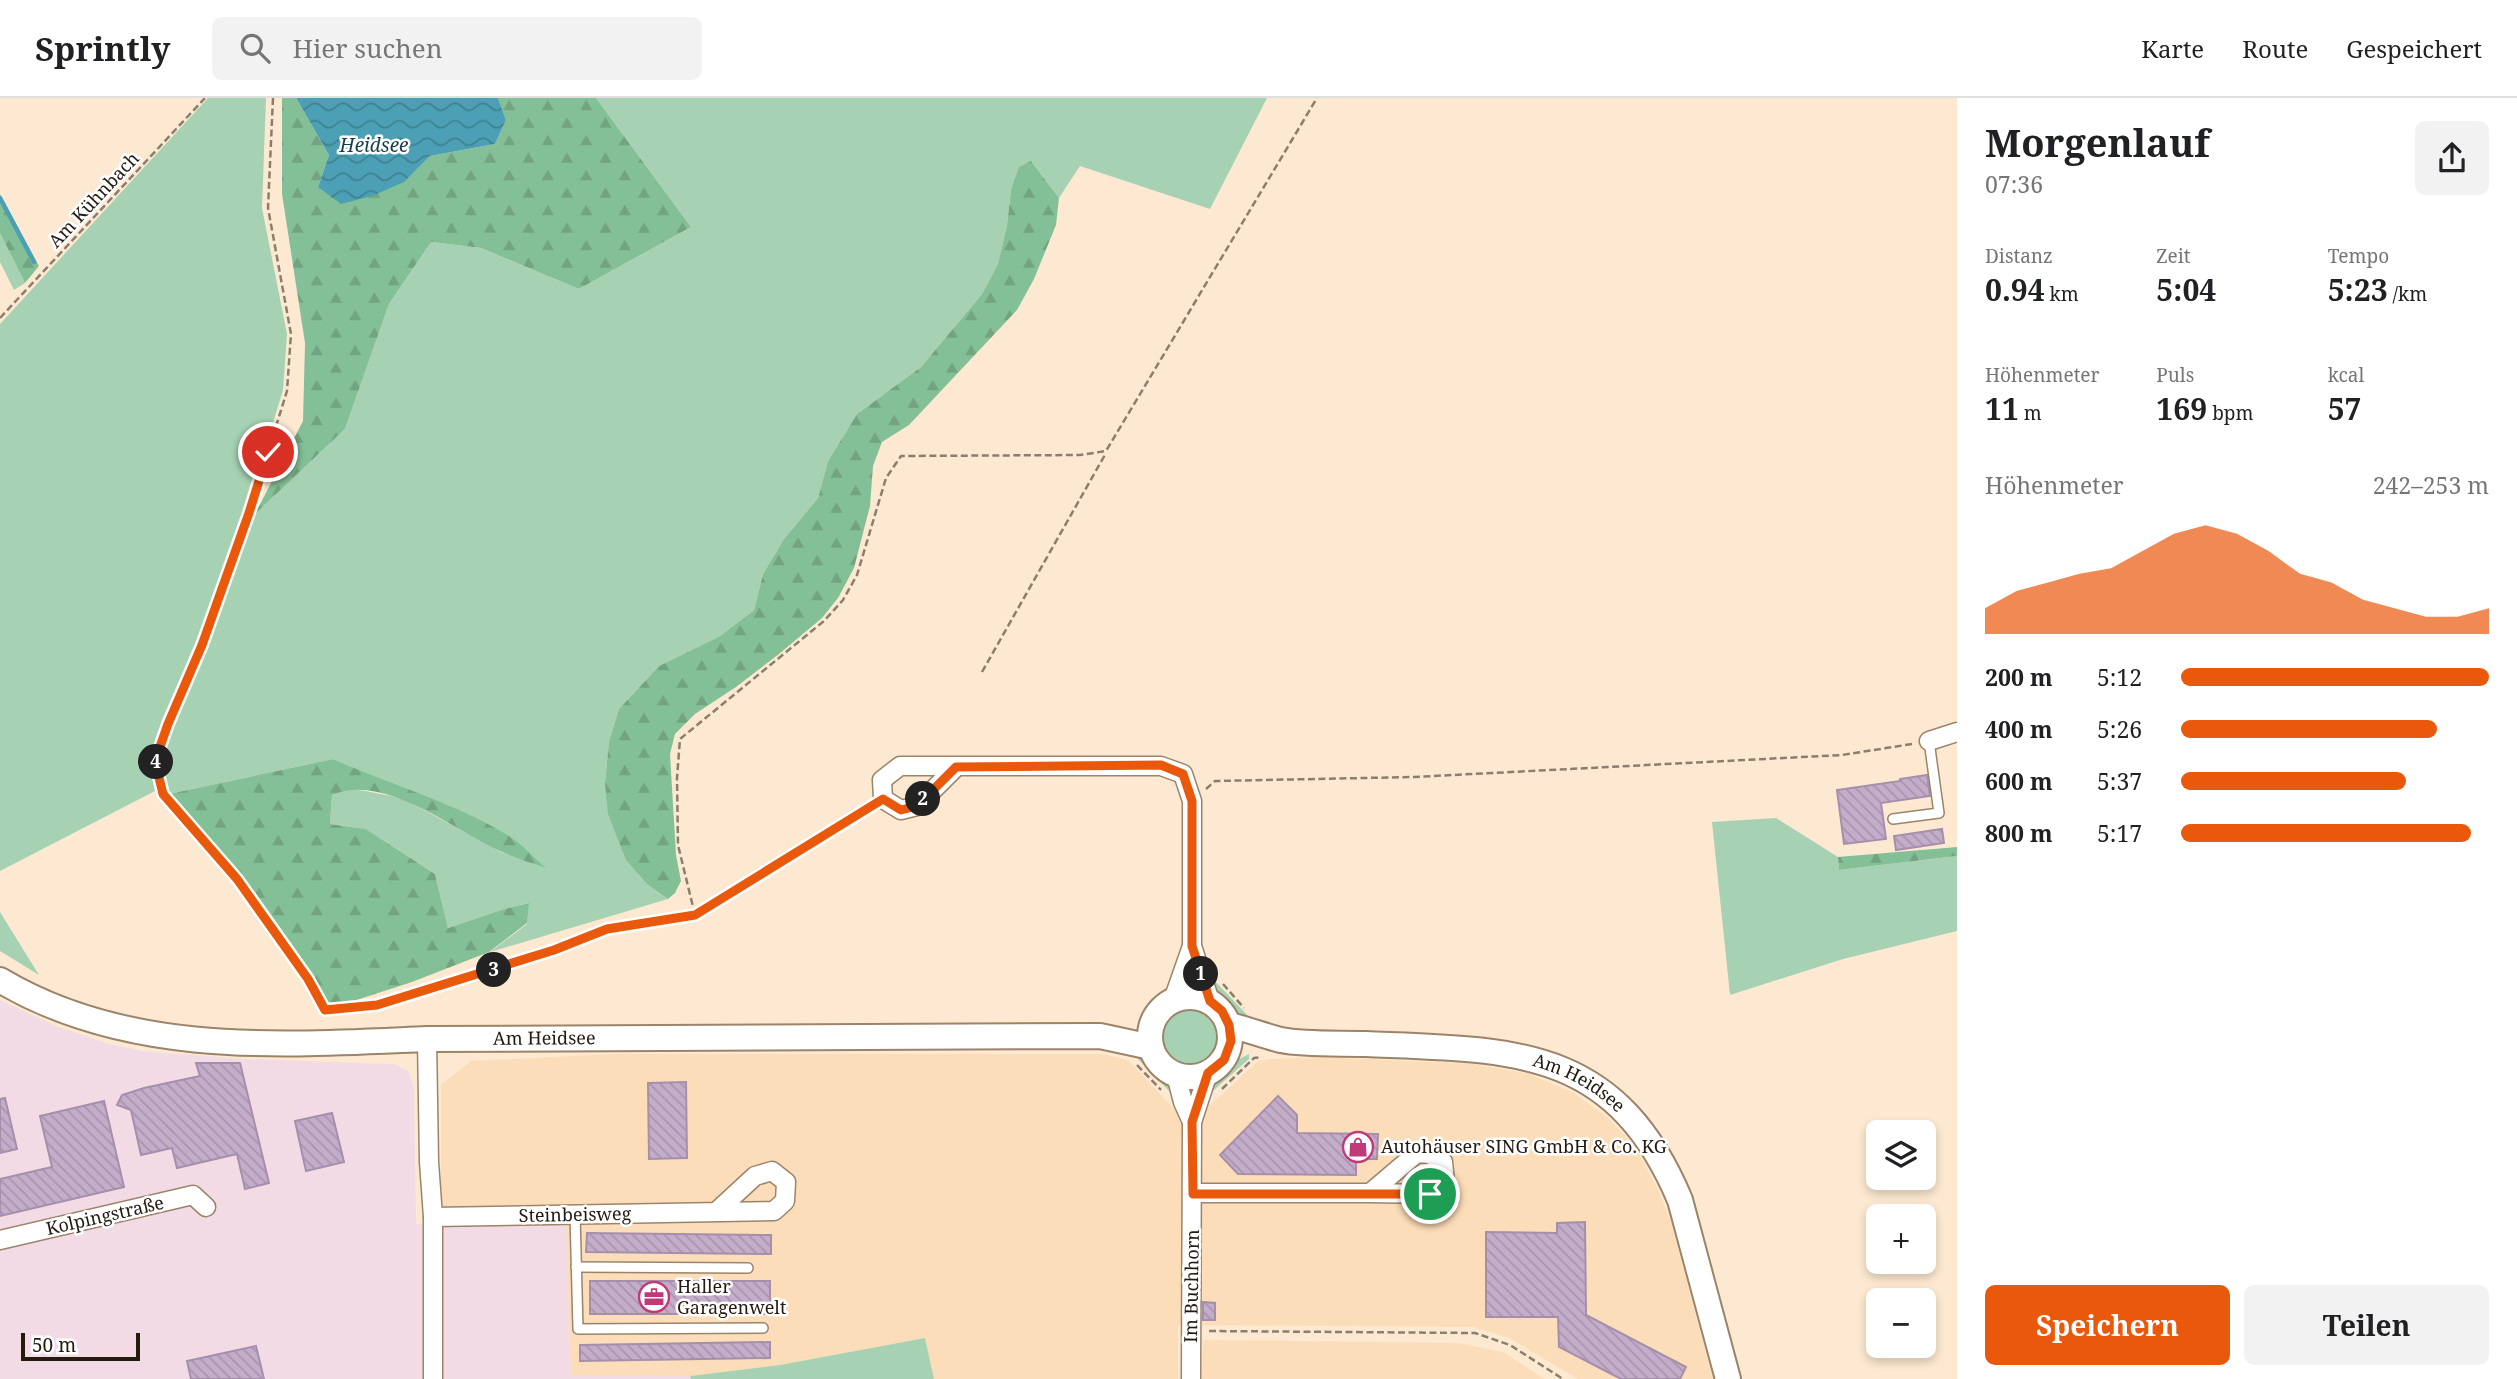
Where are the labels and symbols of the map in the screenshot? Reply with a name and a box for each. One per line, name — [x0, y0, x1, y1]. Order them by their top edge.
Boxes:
water label: Heidsee — [339, 132, 408, 158]
street label: Am Kühnbach — [43, 146, 144, 252]
pin — [238, 422, 298, 482]
pin: 4 — [138, 744, 174, 780]
pin: 2 — [906, 782, 940, 816]
pin: 3 — [476, 952, 512, 988]
pin: 1 — [1184, 956, 1218, 992]
street label: Am Heidsee — [493, 1025, 596, 1050]
street label: Am Heidsee — [1530, 1047, 1631, 1117]
shop icon: Autohäuser SING GmbH & Co. KG — [1341, 1130, 1375, 1164]
place label: Autohäuser SING GmbH & Co. KG — [1381, 1134, 1667, 1158]
pin — [1400, 1164, 1460, 1224]
street label: Kolpingstraße — [43, 1190, 166, 1240]
street label: Steinbeisweg — [519, 1201, 632, 1227]
street label: Im Buchhorn — [1178, 1229, 1204, 1343]
place label: Haller Garagenwelt — [677, 1274, 786, 1319]
office icon: Haller Garagenwelt — [637, 1280, 671, 1314]
scale bar — [21, 1330, 140, 1362]

